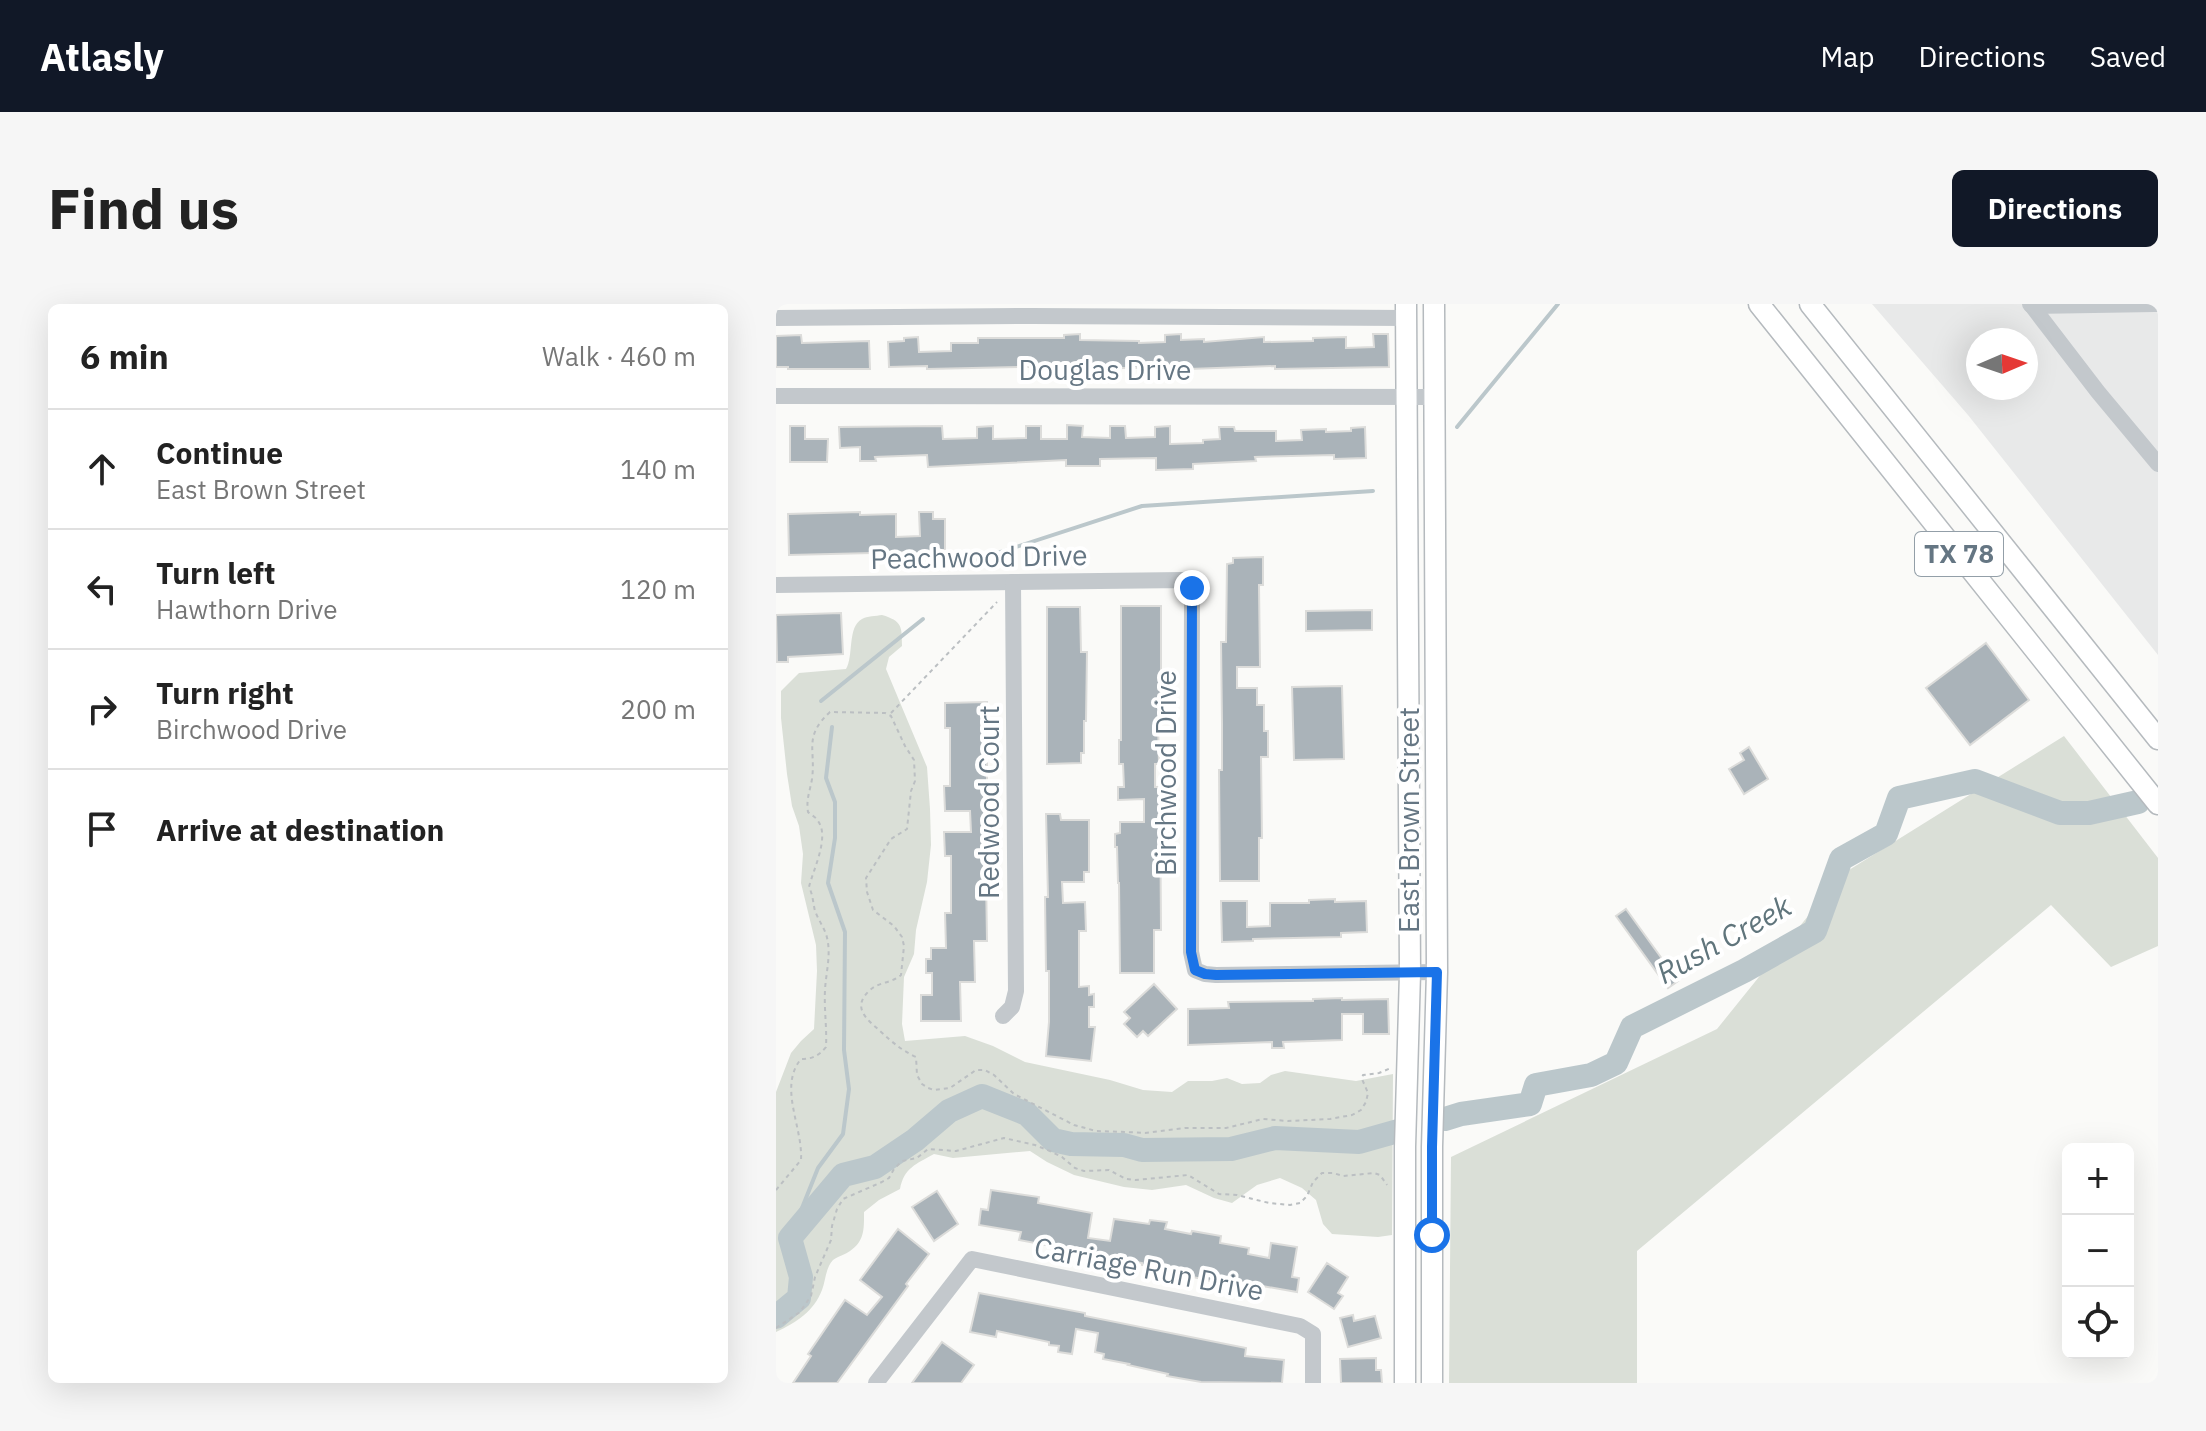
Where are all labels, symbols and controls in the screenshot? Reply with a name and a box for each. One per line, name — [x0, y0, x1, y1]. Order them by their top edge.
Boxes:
text: Atlasly — [40, 32, 164, 81]
text: Map — [1820, 38, 1874, 75]
text: Directions — [1918, 38, 2046, 75]
text: Saved — [2090, 38, 2166, 75]
button: Directions — [1952, 170, 2158, 247]
text: Find us — [48, 172, 239, 244]
north arrow — [1966, 328, 2038, 400]
text: 6 min — [80, 334, 169, 378]
text: Walk · 460 m — [542, 339, 696, 373]
street label: Douglas Drive — [1019, 351, 1191, 388]
text: Continue — [156, 433, 283, 472]
icon: ahead — [80, 447, 124, 491]
text: 140 m — [620, 452, 696, 486]
text: East Brown Street — [156, 472, 366, 506]
road number: TX 78 — [1915, 532, 2003, 576]
street label: Peachwood Drive — [870, 536, 1088, 577]
text: Turn left — [156, 553, 275, 592]
icon: left — [80, 567, 124, 611]
route end — [1174, 570, 1210, 606]
text: 120 m — [620, 572, 696, 606]
text: Hawthorn Drive — [156, 592, 337, 626]
street label: Birchwood Drive — [1147, 670, 1184, 876]
text: Turn right — [156, 673, 294, 712]
icon: right — [80, 687, 124, 731]
text: 200 m — [620, 692, 696, 726]
street label: Redwood Court — [970, 705, 1007, 899]
street label: East Brown Street — [1390, 707, 1427, 933]
text: Birchwood Drive — [156, 712, 347, 746]
icon: arrive — [80, 807, 124, 851]
text: Arrive at destination — [156, 810, 444, 849]
water label: Rush Creek — [1649, 885, 1798, 992]
map controls — [2062, 1143, 2134, 1359]
button: + — [2062, 1143, 2134, 1215]
button: − — [2062, 1215, 2134, 1287]
route start — [1414, 1217, 1450, 1253]
street label: Carriage Run Drive — [1031, 1228, 1267, 1309]
button: locate — [2062, 1287, 2134, 1359]

